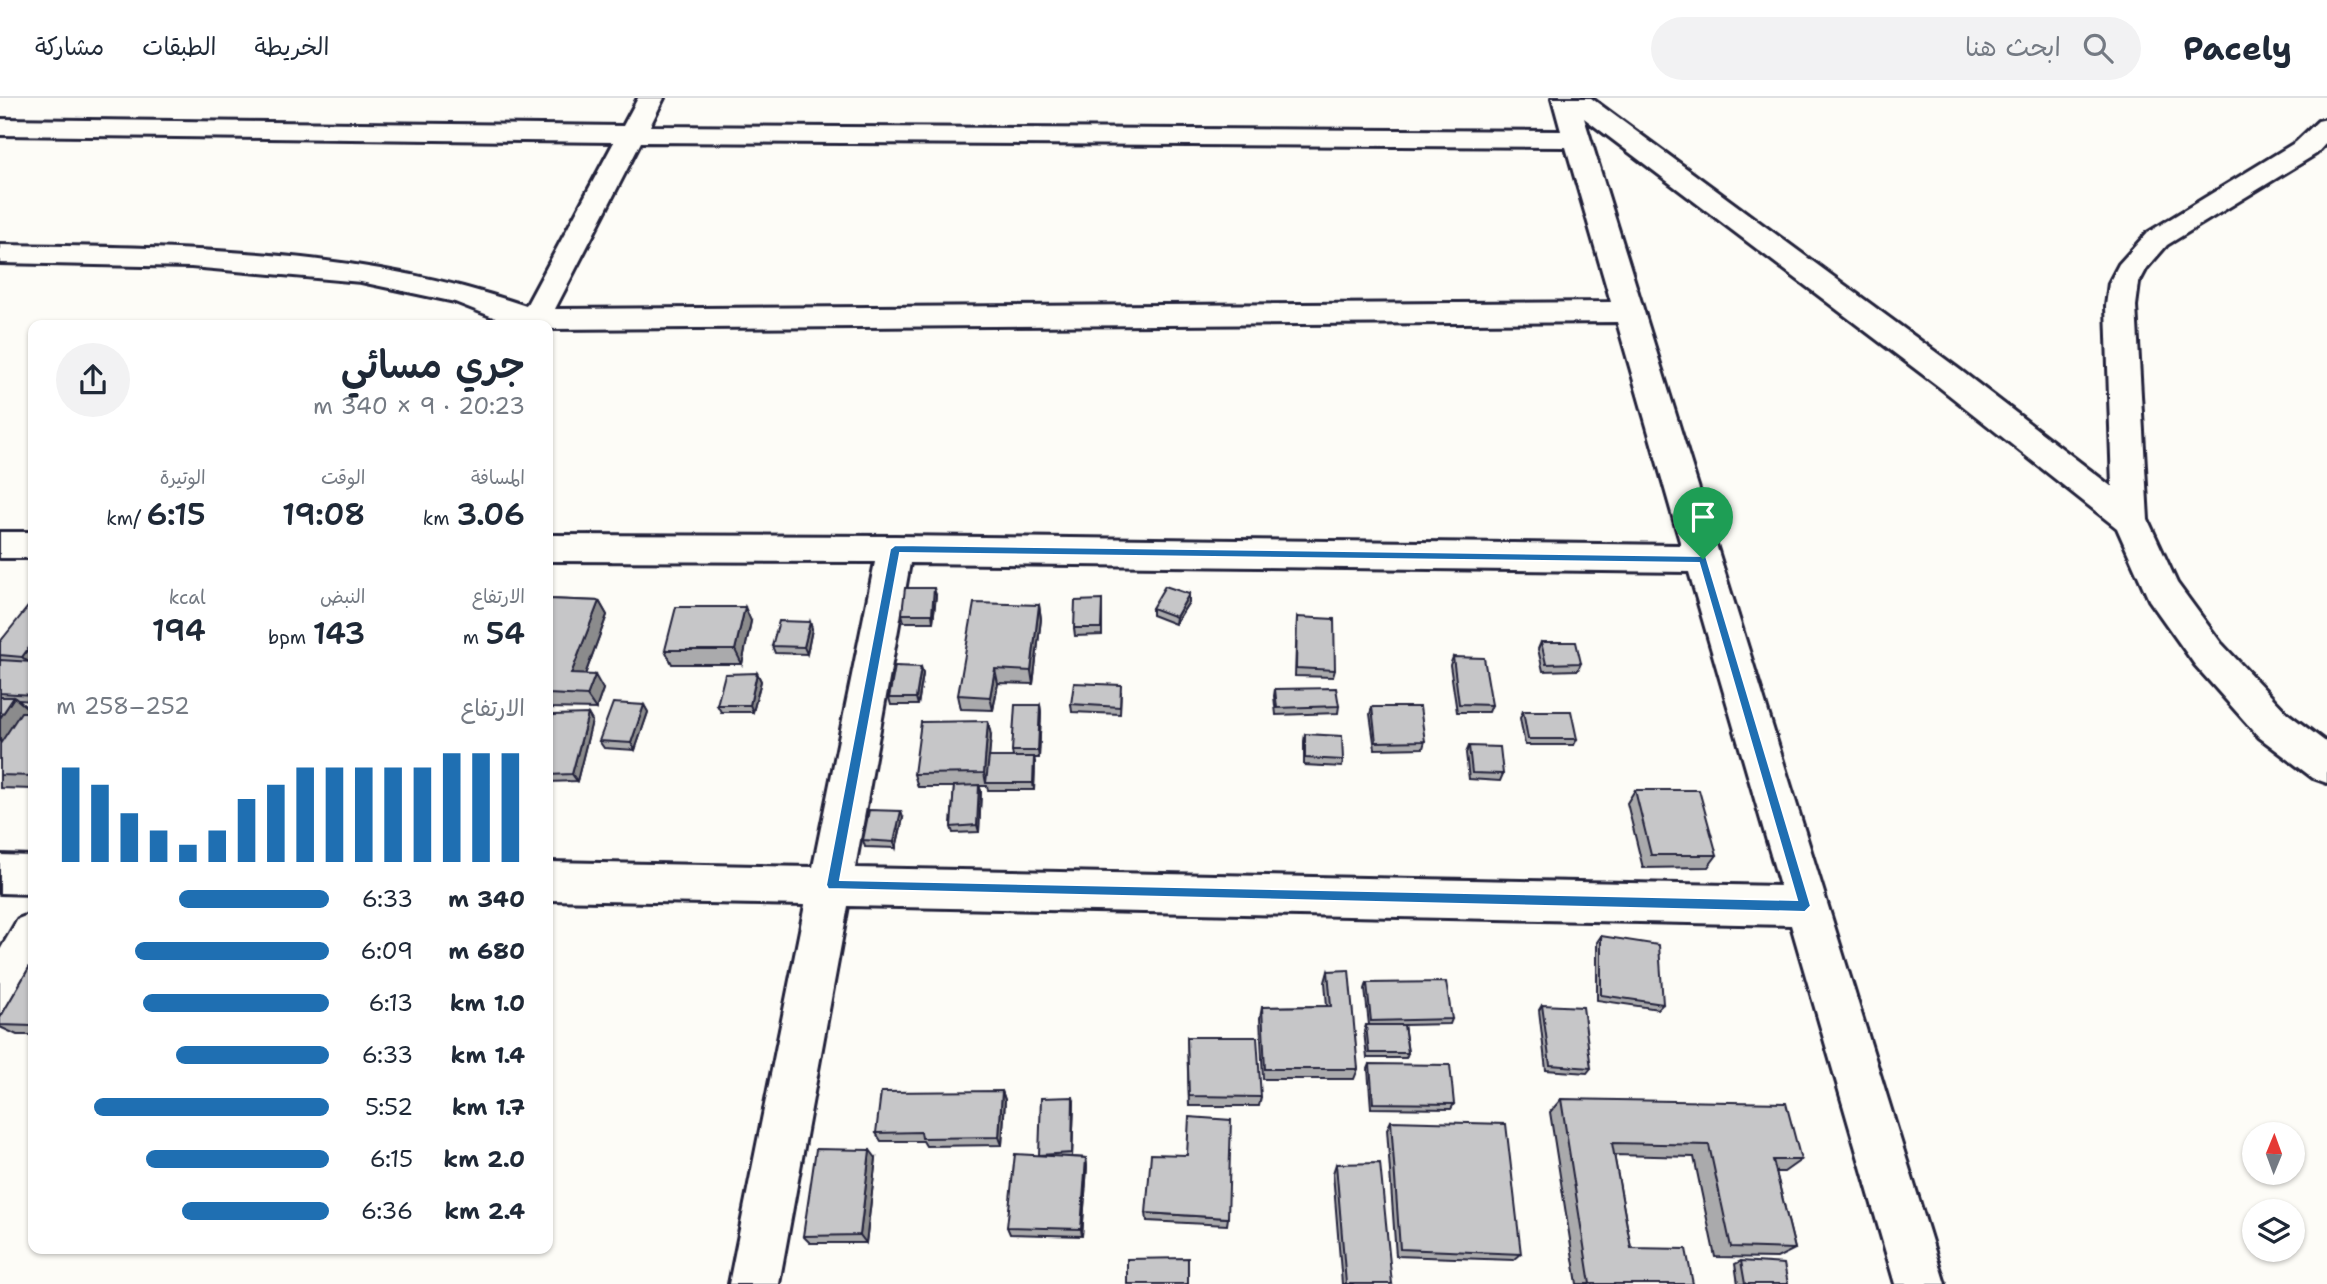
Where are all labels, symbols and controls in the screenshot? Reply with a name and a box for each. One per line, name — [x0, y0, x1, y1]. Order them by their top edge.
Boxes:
search box — [1651, 17, 2141, 80]
text: Pacely — [2183, 26, 2292, 71]
text: ابحث هنا — [1965, 29, 2061, 64]
icon: search — [2079, 29, 2117, 67]
text: مشاركة — [35, 31, 104, 63]
text: الطبقات — [142, 31, 217, 63]
text: الخريطة — [255, 31, 329, 63]
text: جري مسائي — [341, 339, 525, 390]
button: share — [56, 343, 130, 417]
text: 20:23 · 9 × 340 m — [313, 391, 525, 421]
text: الوتيرة — [160, 465, 206, 490]
text: الوقت — [321, 465, 365, 490]
text: المسافة — [471, 465, 525, 490]
pin — [1673, 487, 1733, 559]
text: 6:15 — [146, 494, 206, 535]
text: 19:08 — [282, 494, 365, 535]
text: 3.06 — [456, 494, 525, 535]
icon: arrive — [1684, 498, 1722, 536]
text: /km — [106, 506, 146, 531]
text: km — [423, 506, 456, 531]
text: النبض — [320, 584, 365, 609]
text: الارتفاع — [472, 584, 525, 609]
text: kcal — [169, 585, 206, 610]
text: 194 — [152, 610, 206, 651]
text: 143 — [313, 613, 365, 654]
text: 54 — [486, 613, 525, 654]
text: bpm — [268, 625, 313, 650]
text: m — [463, 625, 486, 650]
text: 252–258 m — [56, 691, 190, 721]
text: الارتفاع — [461, 693, 525, 723]
text: 6:33 — [362, 884, 413, 914]
text: 340 m — [448, 884, 525, 914]
text: 6:09 — [361, 936, 413, 966]
text: 680 m — [448, 936, 525, 966]
text: 6:13 — [368, 988, 413, 1018]
text: 1.0 km — [450, 988, 525, 1018]
text: 6:33 — [362, 1040, 413, 1070]
text: 1.4 km — [451, 1040, 525, 1070]
text: 5:52 — [365, 1092, 413, 1122]
text: 1.7 km — [452, 1092, 525, 1122]
north arrow — [2242, 1122, 2305, 1185]
map controls — [2242, 1122, 2305, 1262]
text: 6:15 — [370, 1144, 413, 1174]
text: 2.0 km — [443, 1144, 525, 1174]
text: 6:36 — [361, 1196, 413, 1226]
text: 2.4 km — [444, 1196, 525, 1226]
button: layers — [2242, 1199, 2305, 1262]

